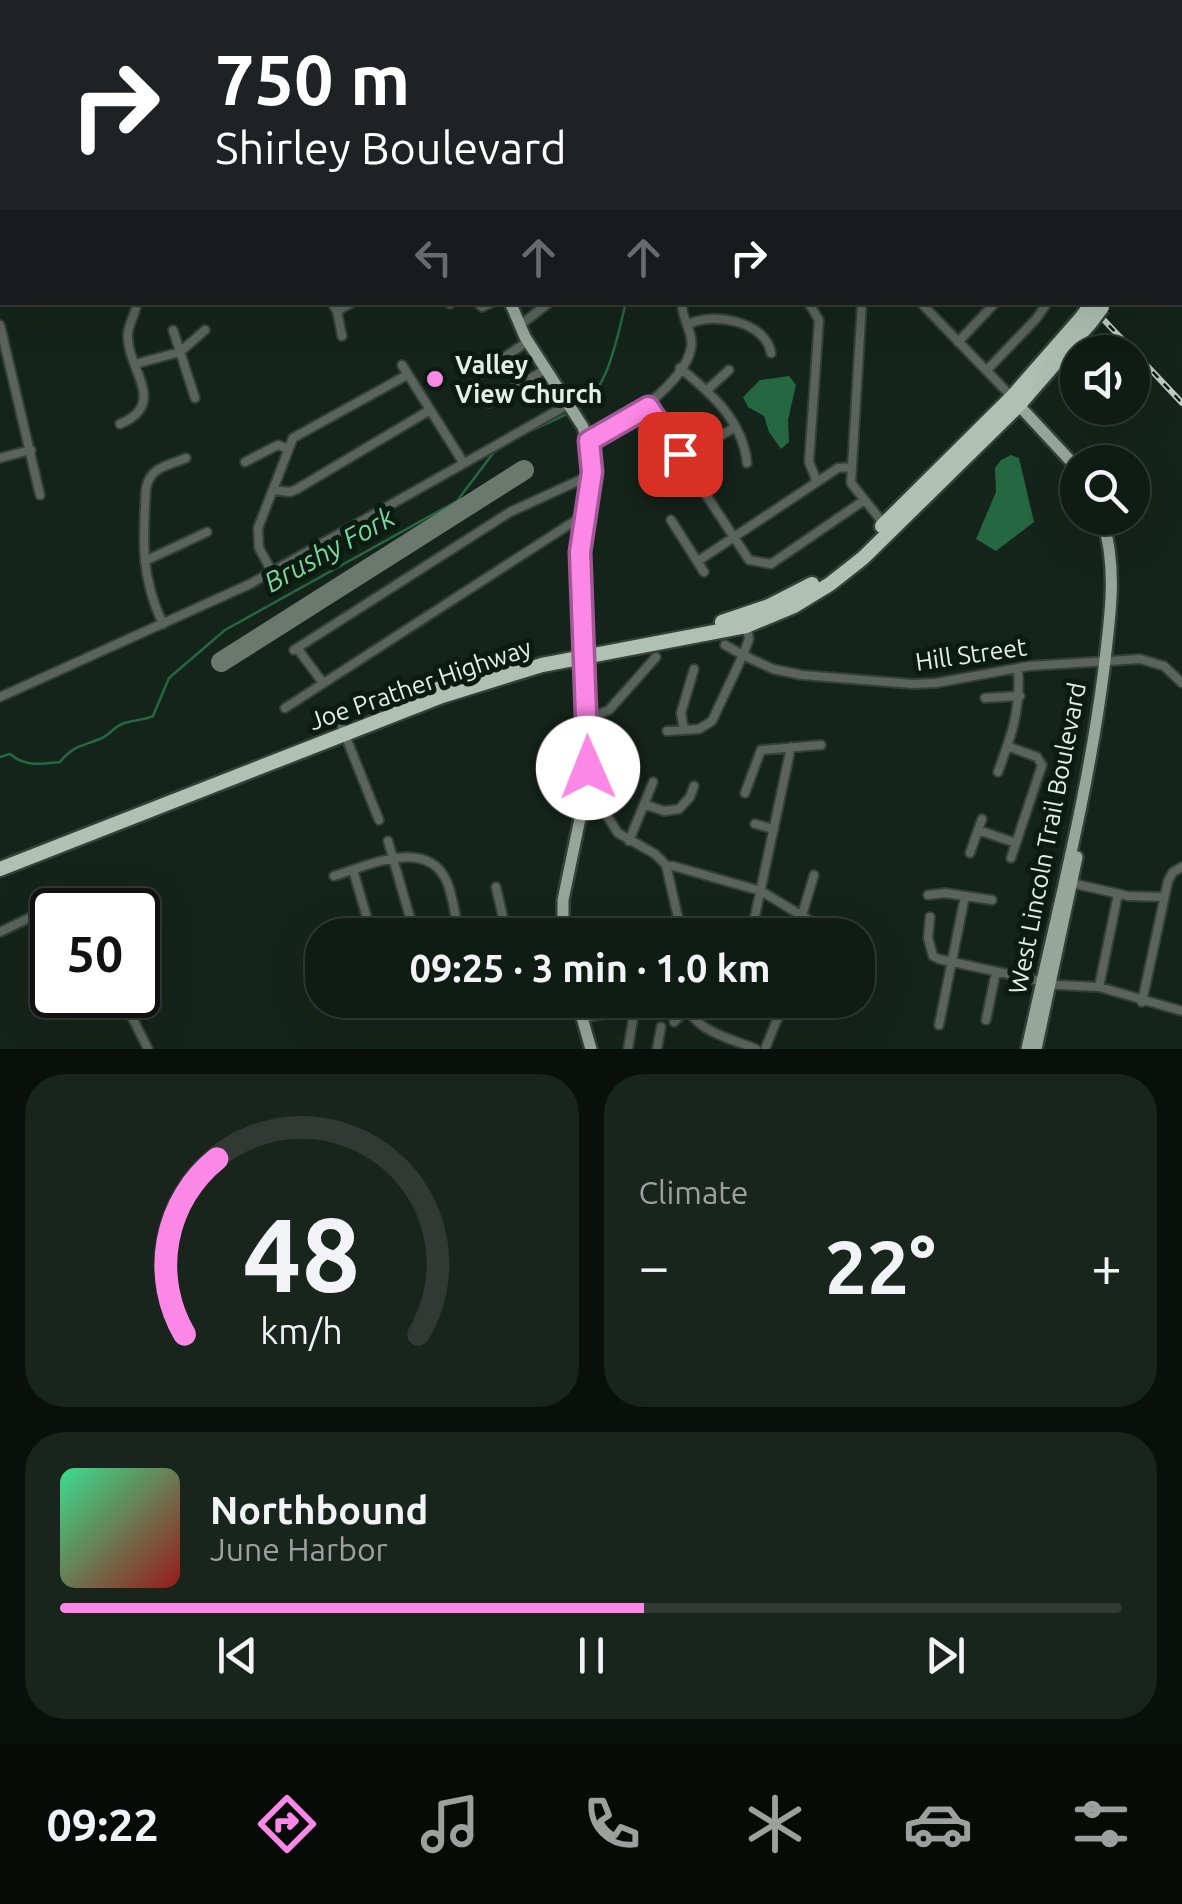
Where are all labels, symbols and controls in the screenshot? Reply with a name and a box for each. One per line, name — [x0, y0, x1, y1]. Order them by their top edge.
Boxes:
icon: right — [50, 40, 180, 170]
text: 750 m — [215, 40, 410, 118]
text: Shirley Boulevard — [215, 122, 567, 173]
icon: left — [406, 230, 461, 285]
icon: ahead — [511, 230, 566, 285]
icon: ahead — [616, 230, 671, 285]
icon: right — [721, 230, 776, 285]
map controls — [1060, 335, 1150, 535]
button: sound — [1060, 335, 1150, 425]
place label: Valley View Church — [455, 351, 602, 408]
marker: Valley View Church — [424, 368, 446, 390]
pin — [638, 412, 723, 497]
icon: arrive — [653, 427, 708, 482]
button: search — [1060, 445, 1150, 535]
water label: Brushy Fork — [258, 500, 400, 598]
street label: Hill Street — [914, 632, 1029, 676]
street label: Joe Prather Highway — [305, 633, 535, 735]
street label: West Lincoln Trail Boulevard — [1003, 680, 1091, 996]
position arrow — [536, 716, 640, 820]
speed limit sign: 50 — [30, 888, 160, 1018]
text: 09:25 · 3 min · 1.0 km — [409, 947, 771, 989]
text: Climate — [639, 1174, 749, 1210]
text: 48 — [243, 1195, 360, 1312]
text: 22° — [825, 1224, 936, 1308]
text: − — [639, 1235, 670, 1296]
text: + — [1091, 1235, 1122, 1296]
text: km/h — [260, 1311, 343, 1351]
text: Northbound — [210, 1489, 428, 1531]
text: June Harbor — [210, 1531, 388, 1567]
icon: previous — [210, 1628, 265, 1683]
icon: pause — [564, 1628, 619, 1683]
icon: next — [918, 1628, 973, 1683]
icon: directions — [252, 1789, 322, 1859]
icon: music — [415, 1789, 485, 1859]
icon: phone — [577, 1789, 647, 1859]
icon: climate — [740, 1789, 810, 1859]
icon: car — [903, 1789, 973, 1859]
icon: filters — [1066, 1789, 1136, 1859]
text: 09:22 — [46, 1799, 159, 1850]

